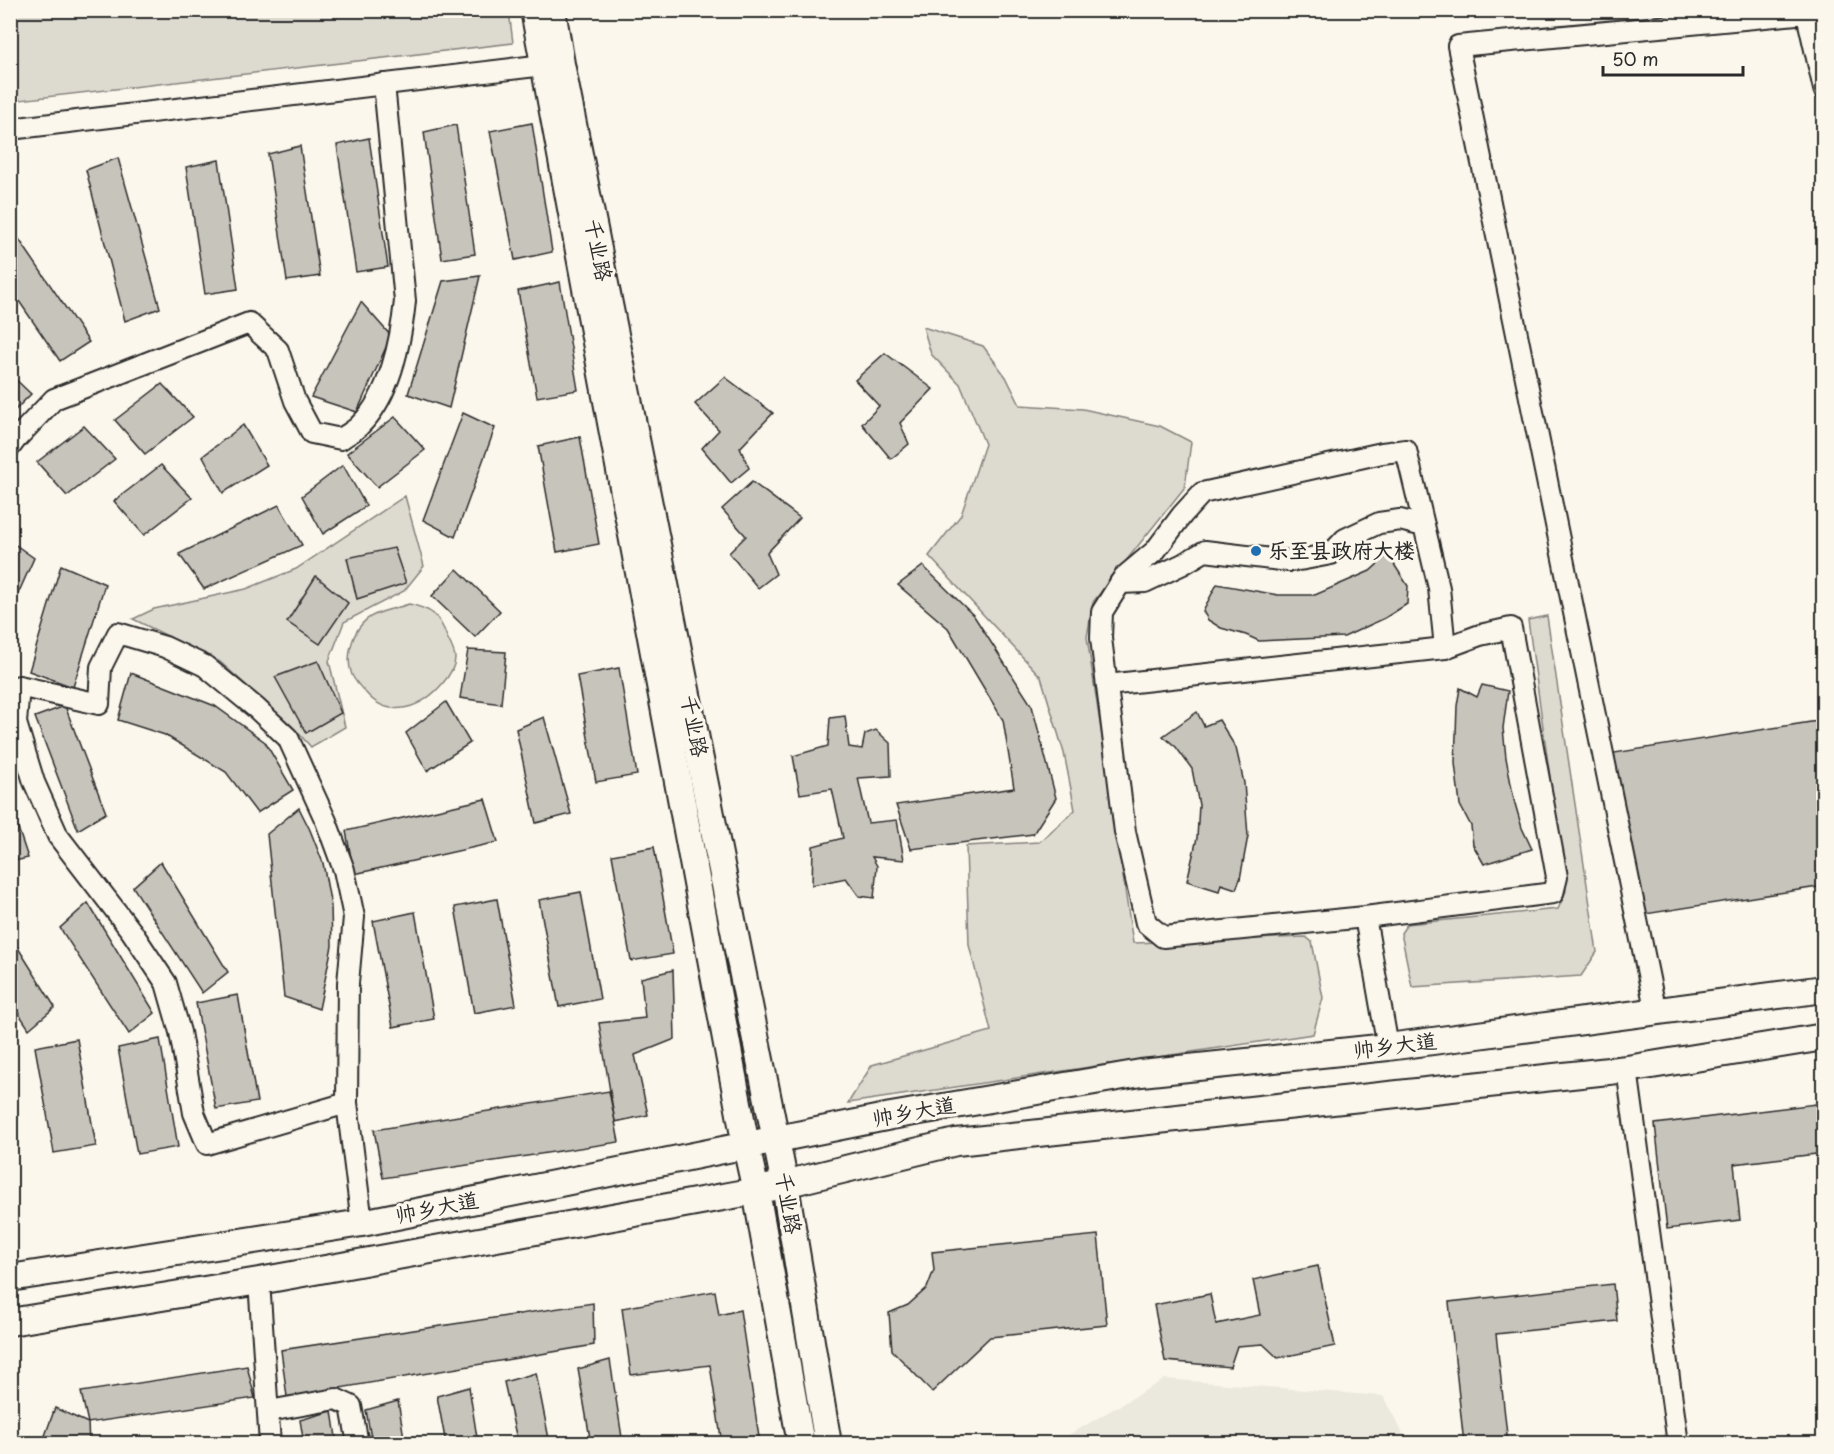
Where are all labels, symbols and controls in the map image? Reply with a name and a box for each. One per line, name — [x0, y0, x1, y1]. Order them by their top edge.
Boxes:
scale bar — [1603, 39, 1742, 77]
text: 50 m — [1612, 45, 1659, 72]
street label: 千业路 — [578, 216, 622, 284]
place label: 乐至县政府大楼 — [1268, 533, 1415, 565]
marker: 乐至县政府大楼 — [1249, 544, 1263, 558]
street label: 千业路 — [674, 692, 718, 760]
street label: 帅乡大道 — [1351, 1023, 1438, 1065]
street label: 帅乡大道 — [870, 1087, 958, 1133]
street label: 千业路 — [769, 1169, 811, 1236]
street label: 帅乡大道 — [392, 1182, 481, 1230]

